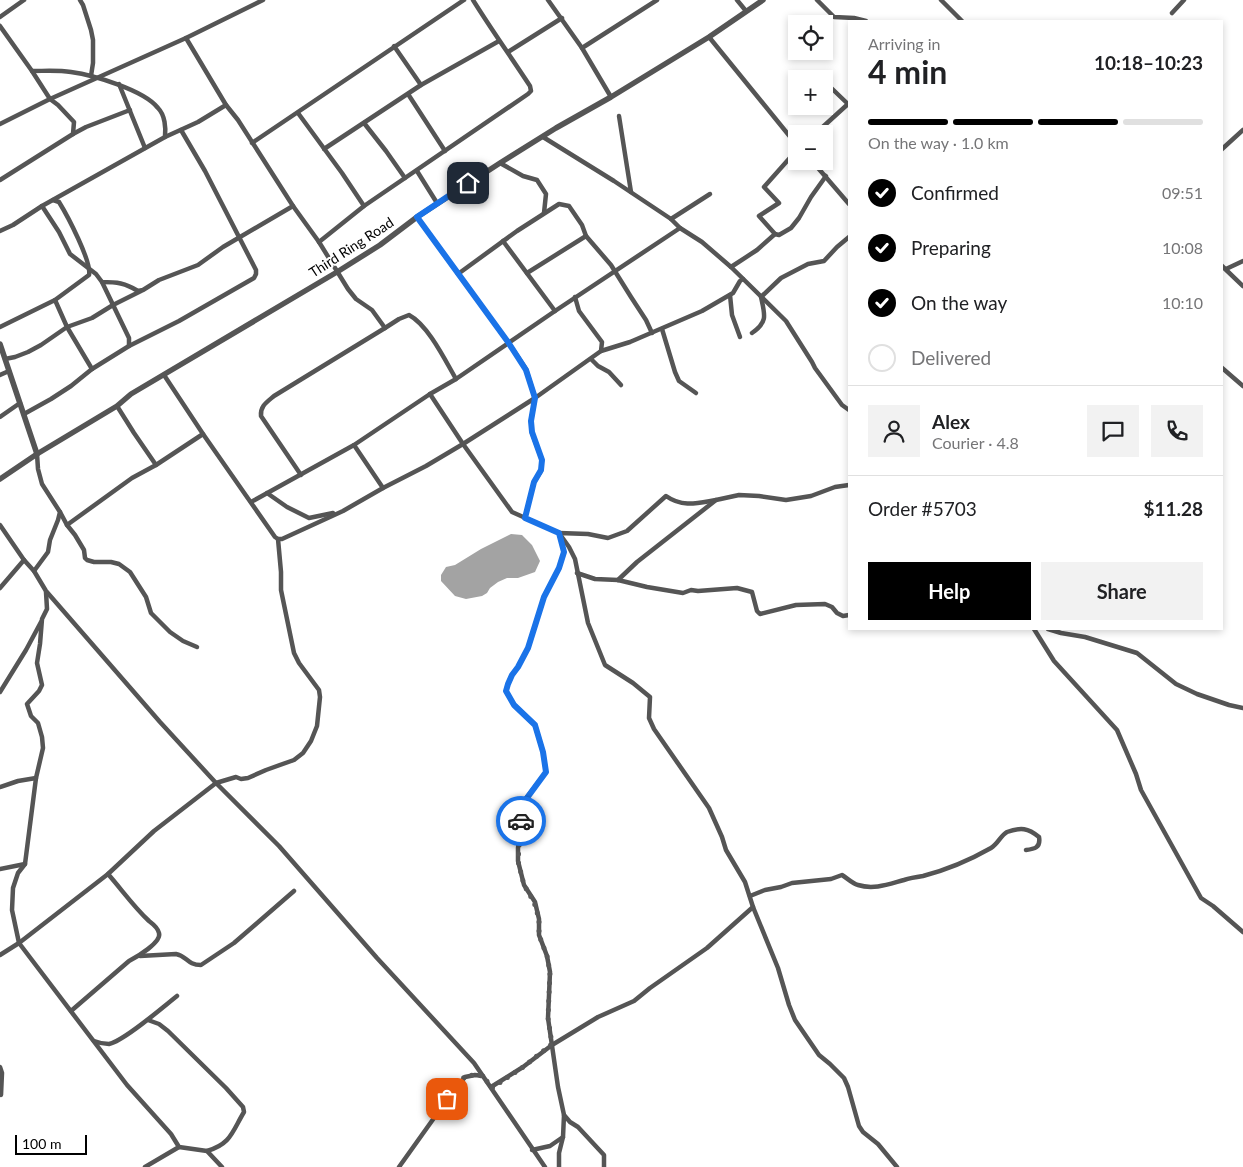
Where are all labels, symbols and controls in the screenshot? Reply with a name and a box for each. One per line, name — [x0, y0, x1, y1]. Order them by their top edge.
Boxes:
map controls — [788, 15, 833, 170]
button: locate — [788, 15, 833, 60]
text: Arriving in — [868, 34, 941, 53]
text: 10:18–10:23 — [1094, 51, 1203, 74]
text: 4 min — [868, 52, 947, 91]
button: + — [788, 70, 833, 115]
button: − — [788, 125, 833, 170]
text: On the way · 1.0 km — [868, 133, 1009, 152]
pin — [447, 162, 489, 204]
icon: home — [454, 169, 482, 197]
icon: check — [868, 179, 896, 207]
text: Confirmed — [911, 181, 999, 204]
text: 09:51 — [1162, 183, 1203, 202]
street label: Third Ring Road — [306, 213, 396, 281]
icon: check — [868, 234, 896, 262]
text: Preparing — [911, 236, 991, 259]
text: 10:08 — [1162, 238, 1203, 257]
icon: check — [868, 289, 896, 317]
text: On the way — [911, 291, 1007, 314]
text: 10:10 — [1162, 293, 1203, 312]
text: Delivered — [911, 346, 991, 369]
button: person — [868, 405, 920, 457]
button: chat — [1087, 405, 1139, 457]
button: phone — [1151, 405, 1203, 457]
text: Alex — [932, 410, 970, 433]
text: Courier · 4.8 — [932, 433, 1019, 452]
text: Order #5703 — [868, 497, 977, 520]
text: $11.28 — [1143, 497, 1203, 520]
button: Help — [868, 562, 1031, 620]
button: Share — [1041, 562, 1203, 620]
courier — [496, 796, 546, 846]
icon: car — [507, 807, 535, 835]
pin — [426, 1078, 468, 1120]
icon: bag — [433, 1085, 461, 1113]
scale bar — [15, 1132, 88, 1155]
text: 100 m — [22, 1135, 61, 1152]

